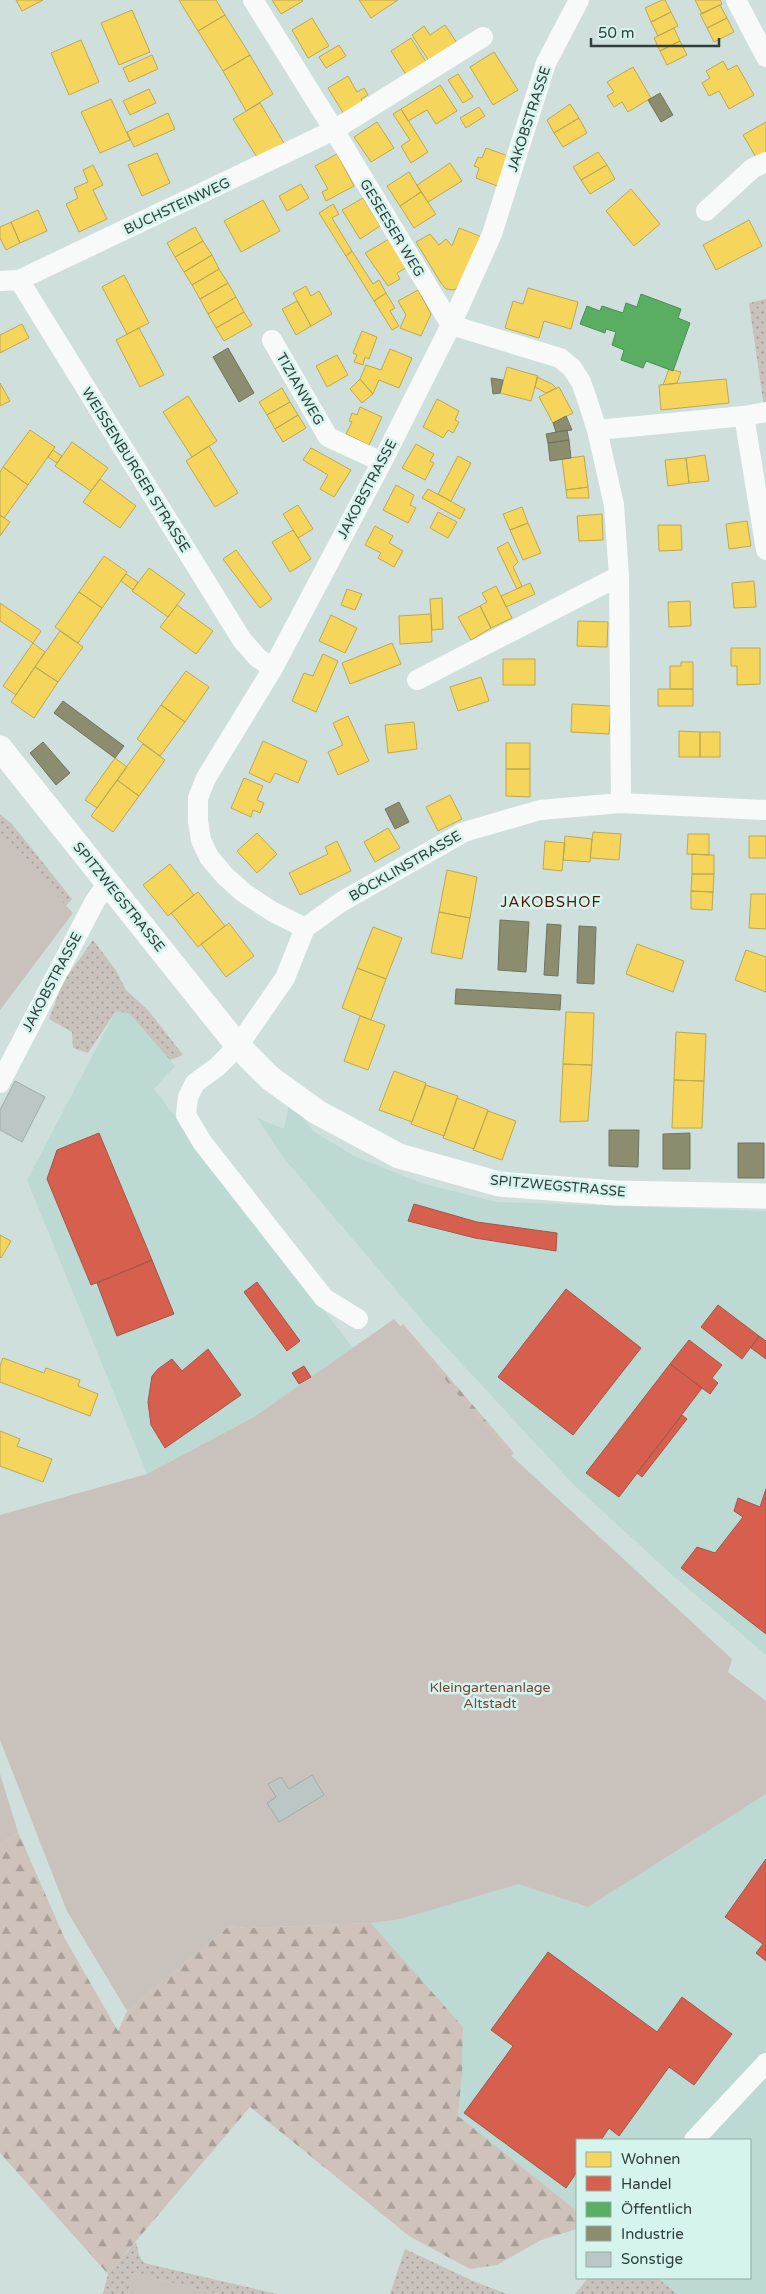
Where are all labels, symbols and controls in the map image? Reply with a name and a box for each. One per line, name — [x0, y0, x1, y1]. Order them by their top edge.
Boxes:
scale bar — [591, 15, 718, 47]
text: 50 m — [598, 24, 635, 42]
street label: JAKOBSTRASSE — [504, 64, 554, 174]
street label: BUCHSTEINWEG — [121, 174, 233, 238]
street label: GESEESER WEG — [356, 176, 428, 280]
street label: TIZIANWEG — [272, 350, 328, 428]
street label: WEISSENBURGER STRASSE — [78, 384, 194, 556]
street label: JAKOBSTRASSE — [334, 436, 400, 542]
street label: BÖCKLINSTRASSE — [346, 827, 464, 905]
street label: SPITZWEGSTRASSE — [70, 839, 169, 955]
district label: JAKOBSHOF — [500, 893, 602, 911]
street label: JAKOBSTRASSE — [19, 929, 85, 1035]
street label: SPITZWEGSTRASSE — [489, 1172, 627, 1200]
park label: Kleingartenanlage Altstadt — [429, 1679, 551, 1712]
legend — [576, 2139, 751, 2279]
text: Wohnen — [621, 2150, 681, 2168]
text: Handel — [621, 2175, 672, 2193]
text: Öffentlich — [621, 2200, 692, 2218]
text: Industrie — [621, 2225, 684, 2243]
text: Sonstige — [621, 2250, 683, 2268]

